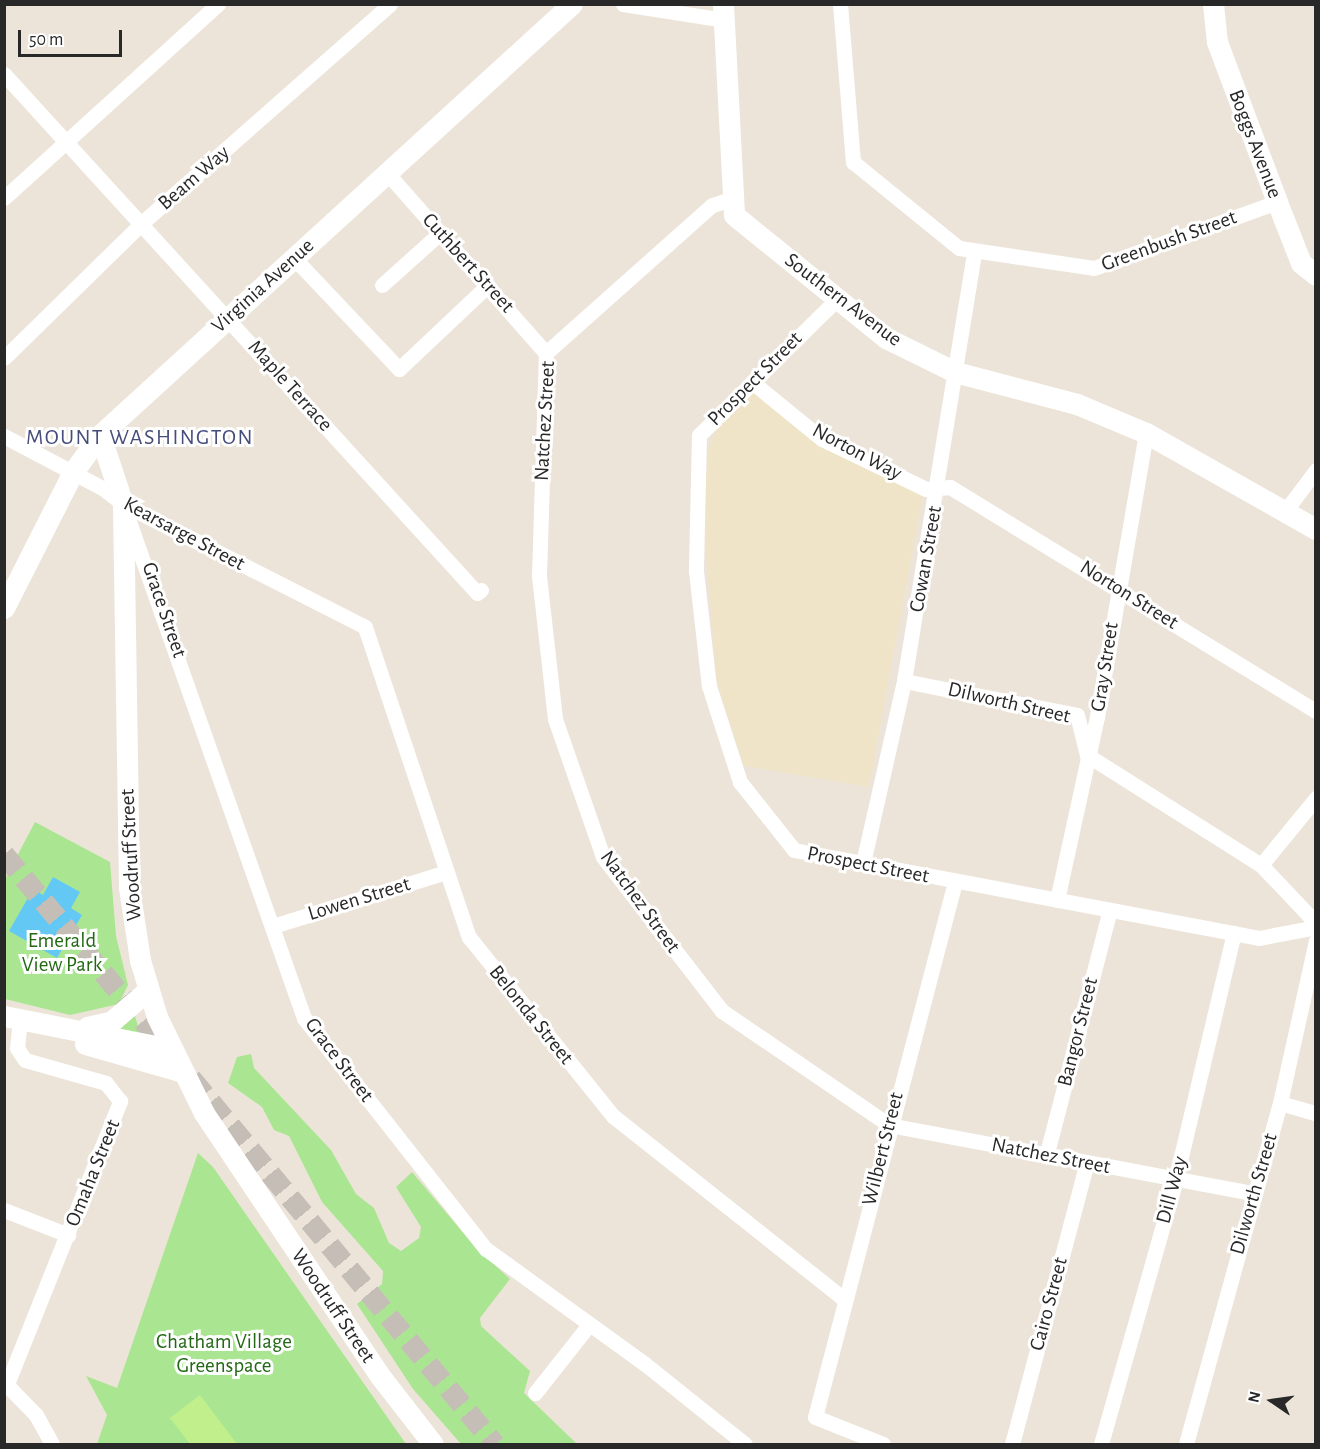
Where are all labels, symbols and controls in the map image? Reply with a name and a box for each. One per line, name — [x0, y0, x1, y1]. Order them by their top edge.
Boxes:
scale bar — [21, 18, 124, 56]
text: 50 m — [29, 31, 63, 49]
street label: Boggs Avenue — [1223, 86, 1287, 202]
street label: Beam Way — [153, 140, 235, 216]
street label: Greenbush Street — [1098, 205, 1240, 277]
street label: Cuthbert Street — [417, 208, 519, 318]
street label: Virginia Avenue — [207, 233, 319, 339]
street label: Southern Avenue — [779, 248, 907, 352]
street label: Prospect Street — [702, 326, 808, 432]
street label: Maple Terrace — [242, 335, 338, 437]
street label: Natchez Street — [529, 360, 561, 482]
street label: Norton Way — [808, 418, 906, 486]
district label: MOUNT WASHINGTON — [26, 425, 254, 451]
street label: Kearsarge Street — [119, 491, 249, 577]
street label: Cowan Street — [904, 504, 948, 614]
street label: Norton Street — [1075, 555, 1183, 635]
street label: Grace Street — [136, 559, 192, 661]
street label: Gray Street — [1086, 621, 1124, 713]
street label: Dilworth Street — [945, 677, 1073, 729]
street label: Woodruff Street — [115, 788, 147, 922]
street label: Prospect Street — [805, 841, 931, 889]
street label: Natchez Street — [594, 846, 686, 958]
street label: Lowen Street — [305, 871, 413, 927]
park label: Emerald View Park — [22, 928, 102, 978]
street label: Belonda Street — [483, 960, 579, 1070]
street label: Bangor Street — [1052, 975, 1104, 1089]
street label: Grace Street — [299, 1013, 379, 1107]
street label: Wilbert Street — [857, 1090, 909, 1208]
street label: Omaha Street — [60, 1116, 126, 1230]
street label: Dilworth Street — [1225, 1130, 1283, 1258]
street label: Natchez Street — [990, 1132, 1112, 1180]
street label: Dill Way — [1151, 1154, 1193, 1226]
street label: Woodruff Street — [286, 1244, 380, 1368]
street label: Cairo Street — [1024, 1255, 1074, 1353]
park label: Chatham Village Greenspace — [156, 1329, 292, 1379]
north arrow — [1242, 1371, 1302, 1431]
text: N — [1245, 1390, 1264, 1404]

